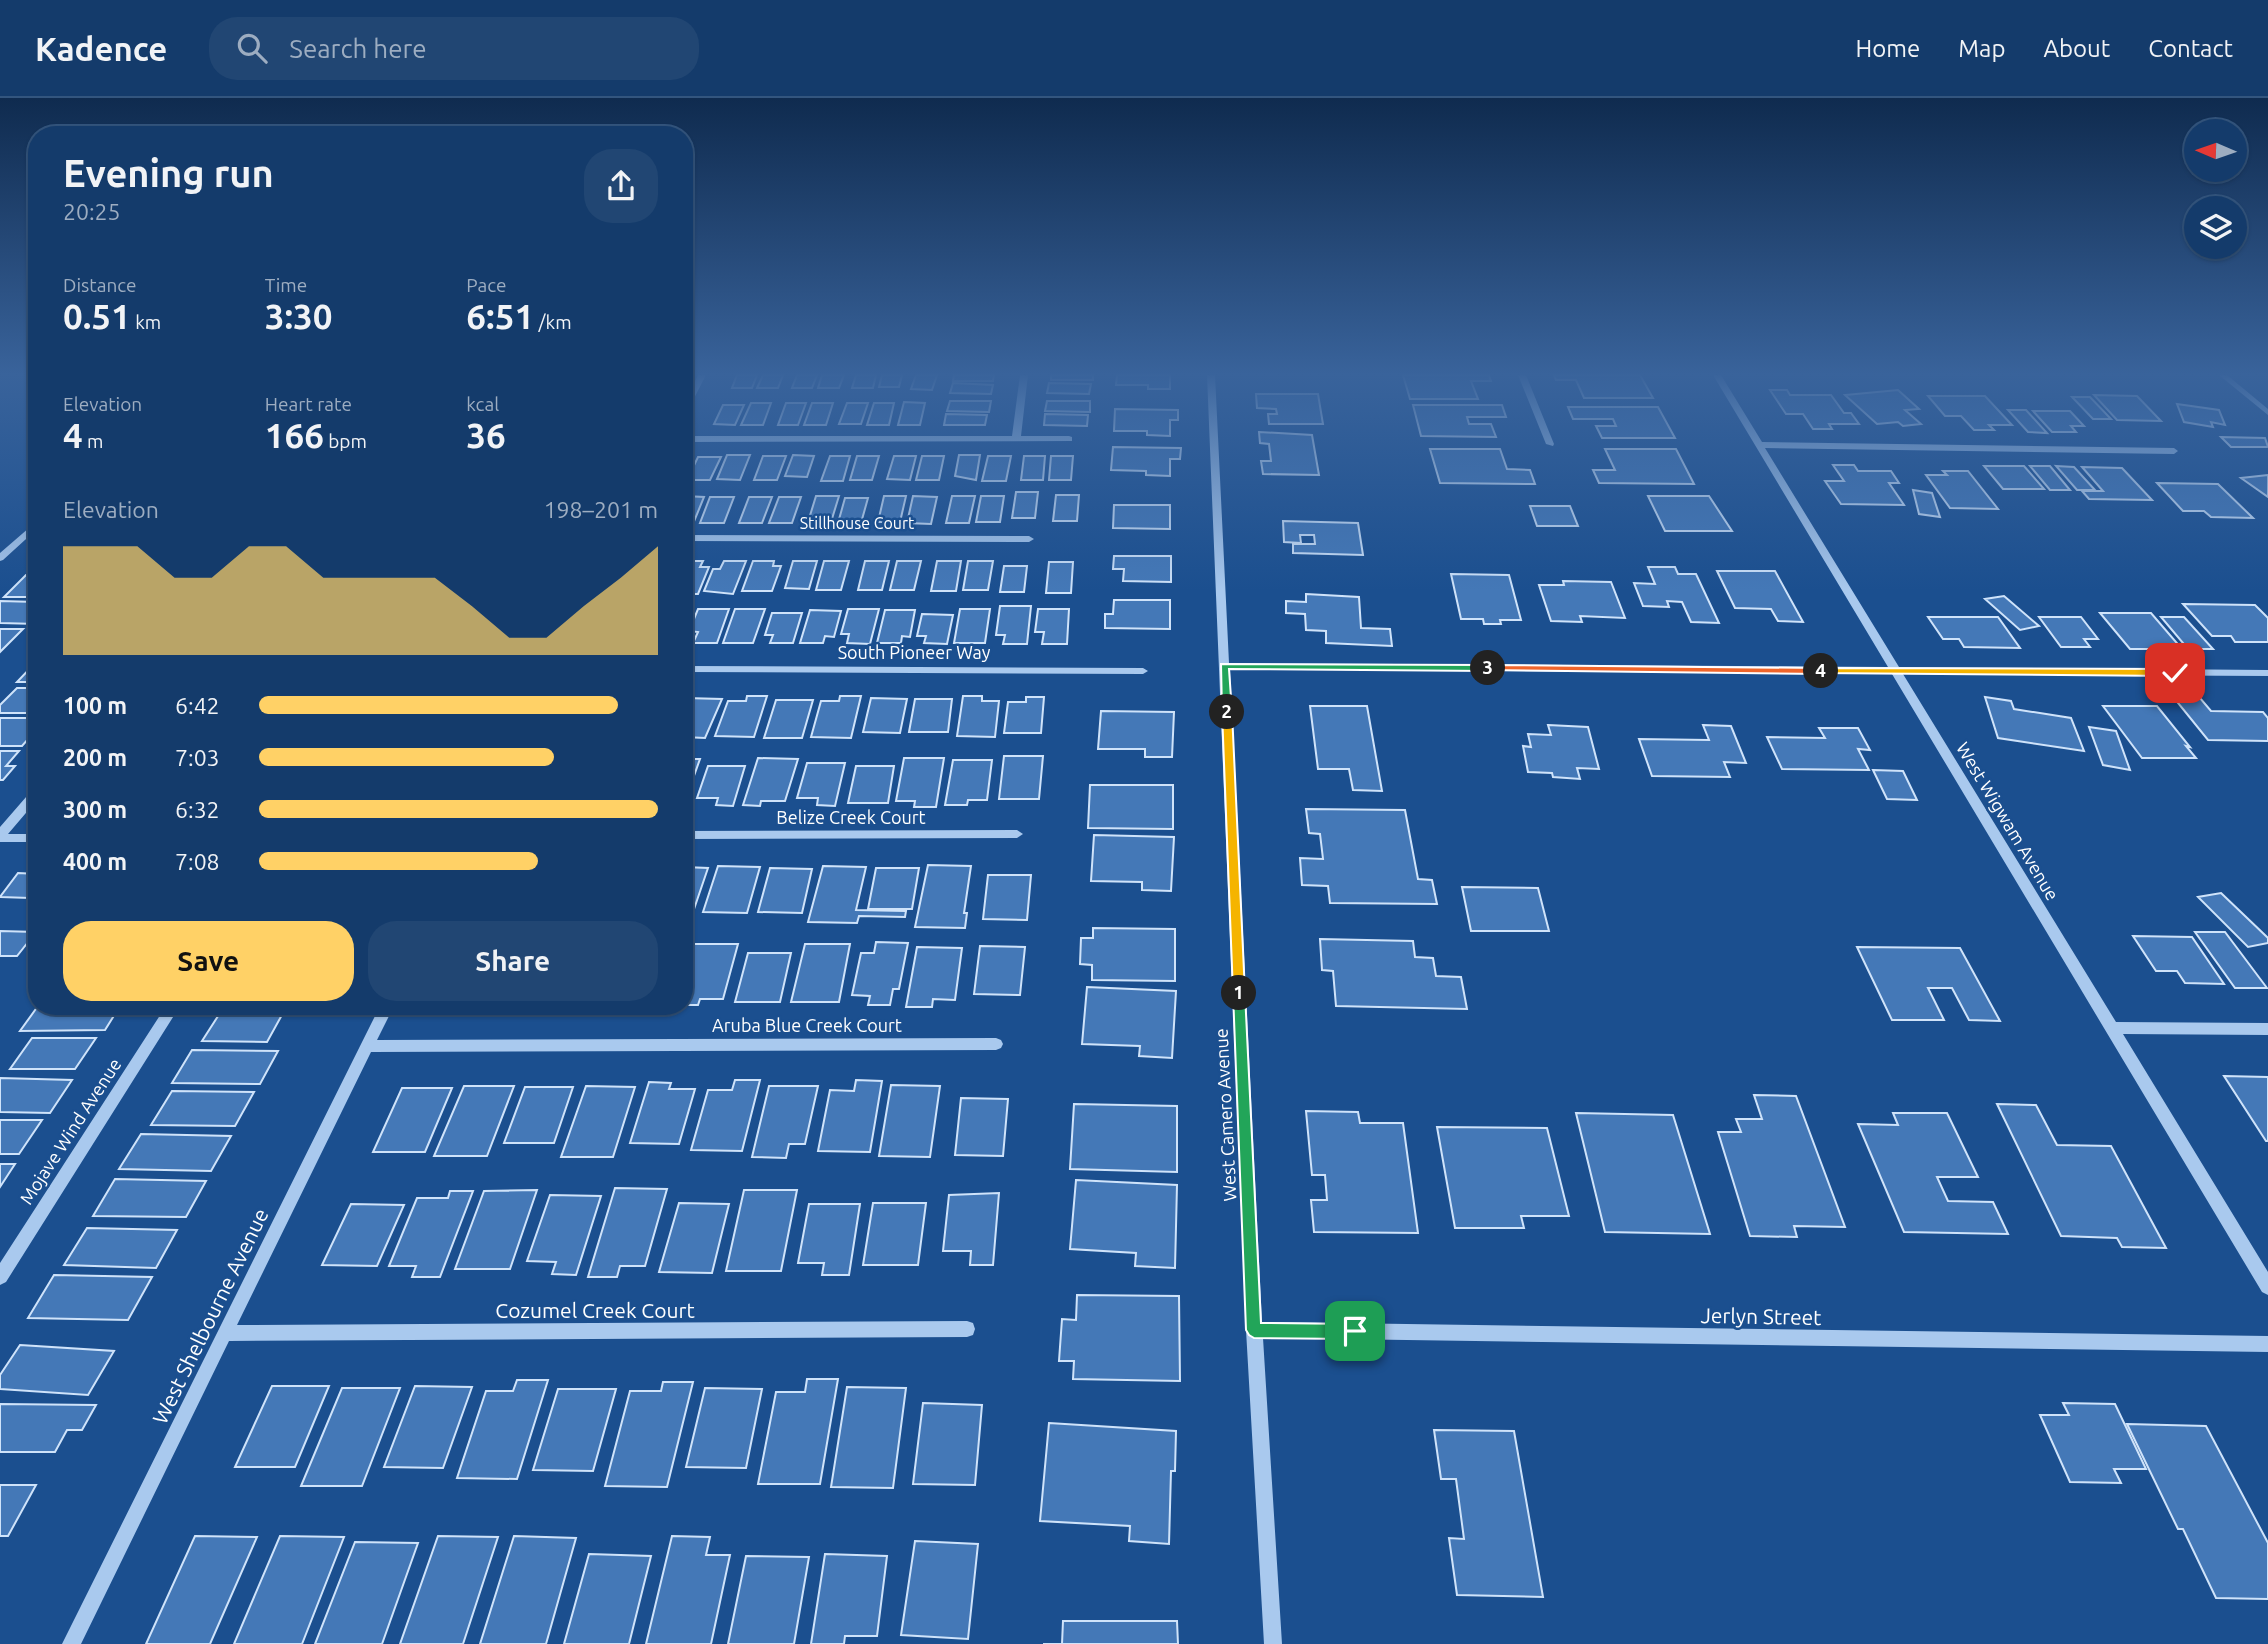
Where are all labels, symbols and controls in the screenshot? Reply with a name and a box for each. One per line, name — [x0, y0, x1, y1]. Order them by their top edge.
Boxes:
search box — [209, 17, 699, 80]
icon: search — [233, 29, 271, 67]
text: Kadence — [35, 30, 167, 67]
text: Search here — [289, 34, 427, 63]
text: Home — [1855, 35, 1920, 62]
text: Map — [1958, 35, 2005, 62]
text: About — [2043, 35, 2110, 62]
text: Contact — [2148, 35, 2233, 62]
north arrow — [2184, 119, 2247, 182]
map controls — [2184, 119, 2247, 259]
button: share — [584, 149, 658, 223]
text: Evening run — [63, 152, 274, 194]
button: layers — [2184, 196, 2247, 259]
text: 20:25 — [63, 199, 121, 224]
text: Distance — [63, 274, 137, 296]
text: Time — [265, 274, 307, 296]
text: Pace — [466, 274, 507, 296]
text: 0.51 — [63, 296, 131, 336]
text: 3:30 — [265, 296, 333, 336]
text: 6:51 — [466, 296, 534, 336]
text: km — [131, 311, 161, 333]
text: /km — [534, 311, 572, 333]
text: Elevation — [63, 393, 142, 415]
text: Heart rate — [265, 393, 352, 415]
text: kcal — [466, 393, 499, 415]
text: 4 — [63, 415, 83, 455]
text: 166 — [265, 415, 324, 455]
text: 36 — [466, 415, 506, 455]
text: m — [83, 430, 104, 452]
text: bpm — [324, 430, 367, 452]
text: Elevation — [63, 497, 159, 522]
text: 198–201 m — [544, 497, 658, 522]
street label: Stillhouse Court — [800, 514, 915, 532]
street label: South Pioneer Way — [838, 642, 991, 662]
pin — [2145, 643, 2205, 703]
pin: 3 — [1470, 650, 1506, 686]
pin: 4 — [1804, 654, 1839, 688]
icon: check — [2156, 654, 2194, 692]
text: 3 — [1482, 656, 1493, 678]
text: 4 — [1815, 659, 1826, 681]
text: 100 m — [63, 693, 127, 718]
text: 6:42 — [175, 693, 220, 718]
pin: 2 — [1210, 694, 1244, 730]
text: 2 — [1221, 700, 1232, 722]
street label: West Wigwam Avenue — [1953, 738, 2063, 904]
text: 200 m — [63, 745, 127, 770]
text: 7:03 — [175, 745, 220, 770]
text: 300 m — [63, 797, 127, 822]
text: 6:32 — [175, 797, 220, 822]
street label: Belize Creek Court — [776, 807, 926, 827]
text: 400 m — [63, 849, 127, 874]
text: 7:08 — [175, 849, 220, 874]
button: Save — [63, 921, 354, 1001]
button: Share — [368, 921, 658, 1001]
pin: 1 — [1222, 976, 1256, 1010]
text: 1 — [1233, 981, 1244, 1003]
street label: Aruba Blue Creek Court — [712, 1015, 902, 1035]
street label: West Camero Avenue — [1210, 1028, 1240, 1202]
street label: Mojave Wind Avenue — [15, 1054, 125, 1208]
street label: West Shelbourne Avenue — [147, 1204, 273, 1428]
street label: Cozumel Creek Court — [495, 1298, 695, 1322]
pin — [1325, 1301, 1385, 1361]
street label: Jerlyn Street — [1700, 1303, 1822, 1329]
icon: arrive — [1336, 1312, 1374, 1350]

